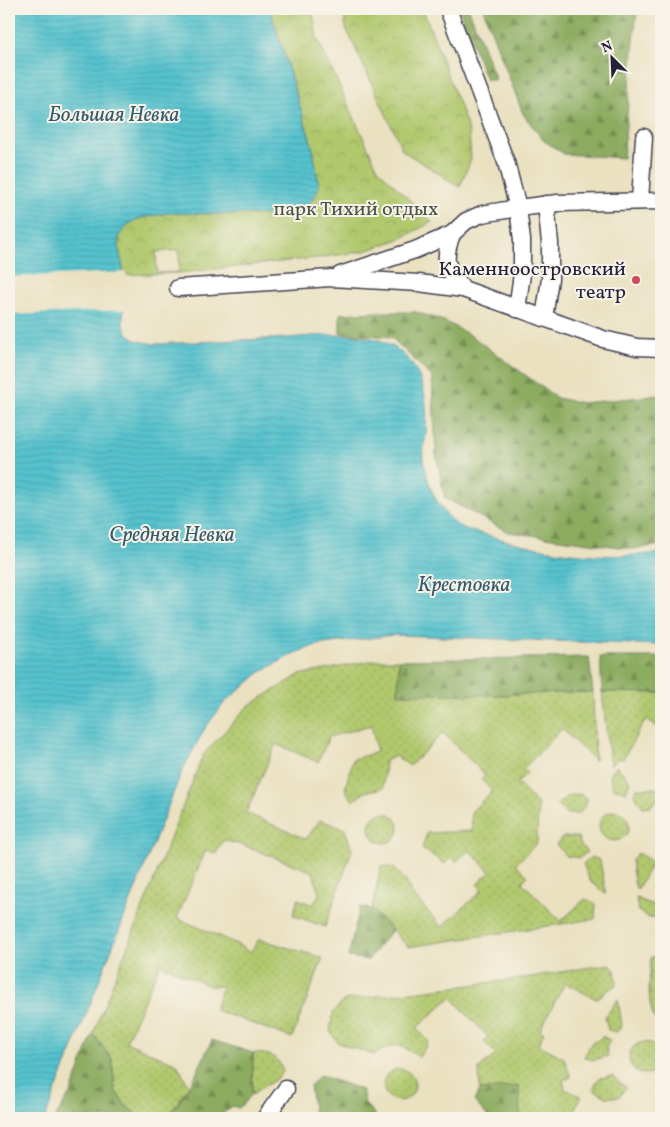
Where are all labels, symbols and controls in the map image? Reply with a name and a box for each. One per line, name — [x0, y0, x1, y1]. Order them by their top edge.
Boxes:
north arrow — [588, 32, 638, 82]
text: N — [599, 37, 616, 58]
water label: Большая Невка — [48, 101, 180, 130]
park label: парк Тихий отдых — [274, 196, 438, 224]
place label: Каменноостровский театр — [438, 256, 626, 307]
marker: Каменноостровский театр — [630, 274, 642, 286]
water label: Средняя Невка — [109, 521, 235, 550]
water label: Крестовка — [418, 571, 511, 600]

